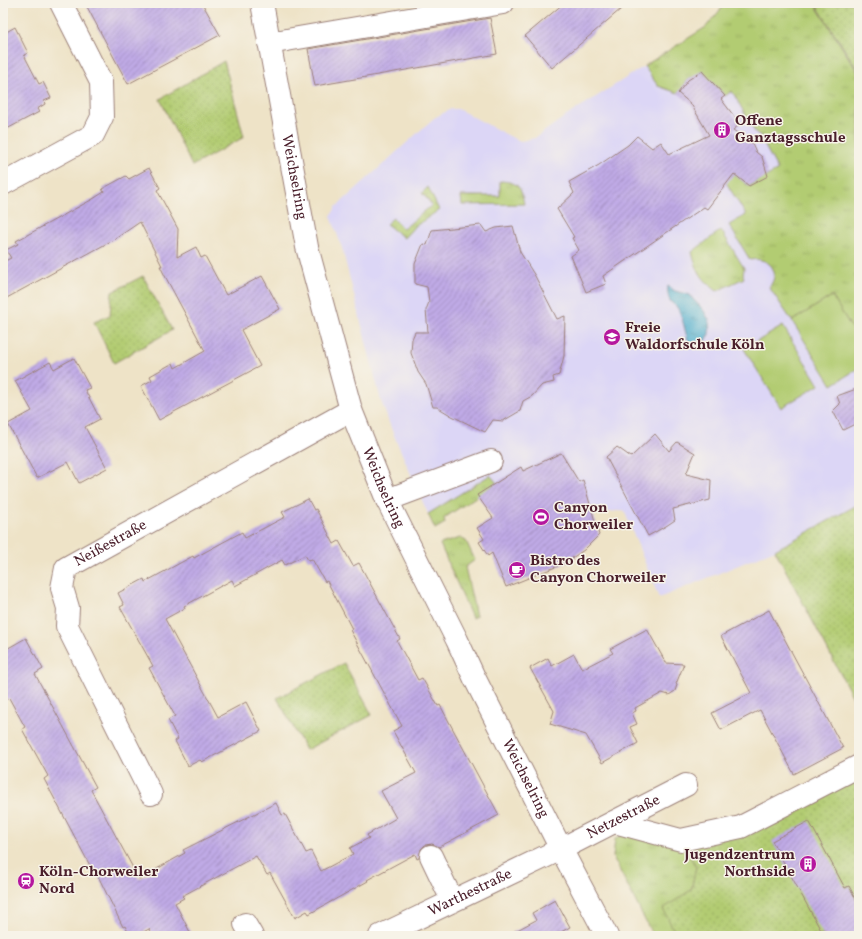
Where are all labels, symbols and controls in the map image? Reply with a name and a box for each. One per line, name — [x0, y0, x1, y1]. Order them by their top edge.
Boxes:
place label: Offene Ganztagsschule — [735, 111, 846, 149]
building icon: Offene Ganztagsschule — [712, 120, 732, 140]
street label: Weichselring — [276, 133, 312, 222]
place label: Freie Waldorfschule Köln — [625, 318, 765, 356]
school or university icon: Freie Waldorfschule Köln — [602, 327, 622, 347]
street label: Weichselring — [356, 444, 410, 532]
place label: Canyon Chorweiler — [554, 498, 633, 536]
sports icon: Canyon Chorweiler — [531, 507, 551, 527]
street label: Neißestraße — [70, 515, 151, 572]
place label: Bistro des Canyon Chorweiler — [530, 551, 666, 589]
cafe icon: Bistro des Canyon Chorweiler — [507, 560, 527, 580]
street label: Weichselring — [497, 735, 554, 822]
street label: Netzestraße — [583, 789, 664, 845]
place label: Jugendzentrum Northside — [683, 845, 795, 883]
building icon: Jugendzentrum Northside — [798, 854, 818, 874]
place label: Köln-Chorweiler Nord — [39, 862, 158, 900]
street label: Warthestraße — [425, 864, 516, 922]
station icon: Köln-Chorweiler Nord — [16, 871, 36, 891]

